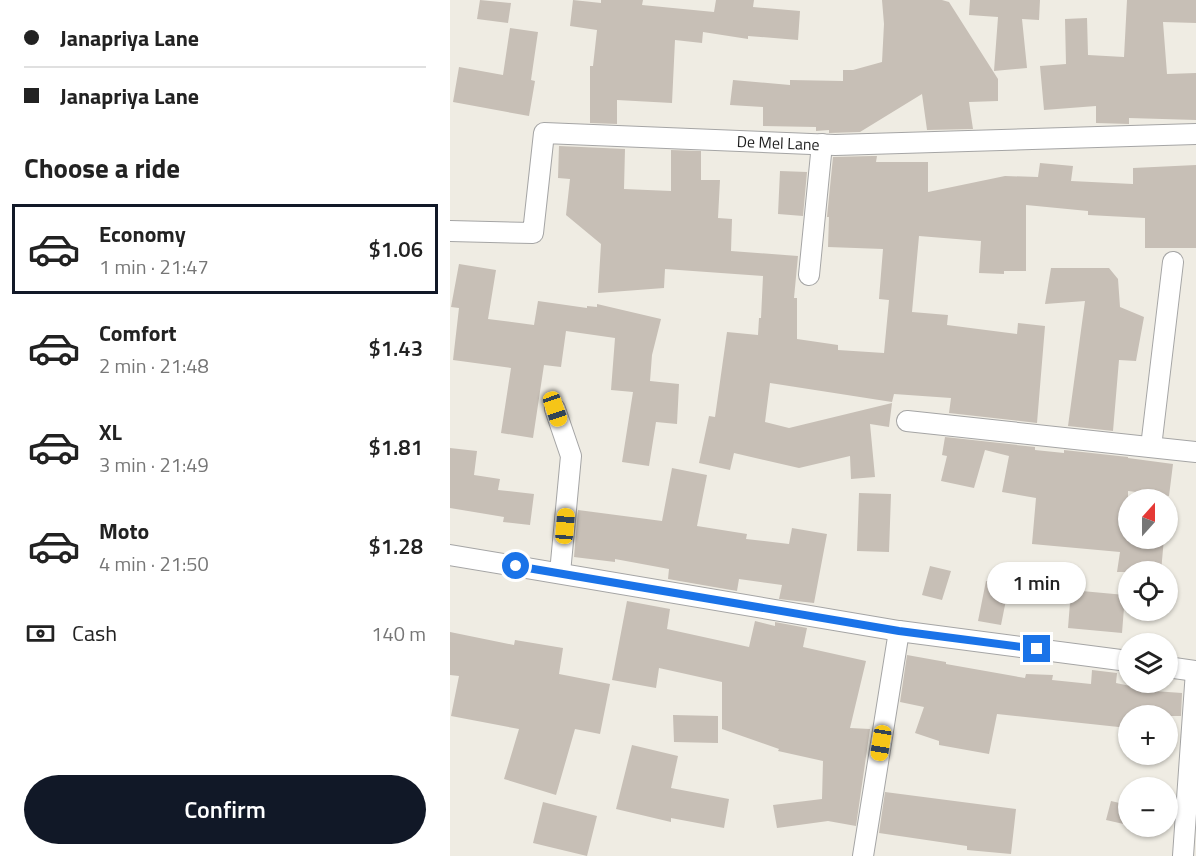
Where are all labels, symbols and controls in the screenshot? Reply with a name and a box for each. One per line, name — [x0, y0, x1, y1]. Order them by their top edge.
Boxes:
text: Janapriya Lane — [60, 21, 199, 55]
text: Janapriya Lane — [60, 79, 199, 113]
street label: De Mel Lane — [736, 129, 820, 156]
text: Choose a ride — [24, 147, 180, 188]
text: Economy — [99, 217, 186, 251]
icon: car — [27, 222, 81, 276]
text: $1.06 — [368, 232, 423, 266]
text: 1 min · 21:47 — [99, 251, 209, 282]
text: Comfort — [99, 316, 177, 350]
icon: car — [27, 321, 81, 375]
text: $1.43 — [368, 331, 423, 365]
text: 2 min · 21:48 — [99, 350, 209, 381]
car — [541, 389, 569, 429]
text: XL — [99, 415, 122, 449]
icon: car — [27, 420, 81, 474]
text: $1.81 — [368, 430, 423, 464]
text: 3 min · 21:49 — [99, 449, 209, 480]
north arrow — [1118, 489, 1178, 549]
map controls — [1118, 489, 1178, 837]
car — [554, 507, 576, 545]
text: Moto — [99, 514, 149, 548]
icon: car — [27, 519, 81, 573]
text: $1.28 — [368, 529, 423, 563]
text: 4 min · 21:50 — [99, 548, 209, 579]
route start — [502, 552, 529, 579]
button: locate — [1118, 561, 1178, 621]
callout: 1 min — [988, 562, 1086, 604]
text: 1 min — [1012, 567, 1061, 598]
text: Cash — [72, 616, 117, 650]
icon: cash — [24, 617, 57, 650]
text: 140 m — [371, 618, 426, 649]
button: layers — [1118, 633, 1178, 693]
route end — [1023, 635, 1050, 662]
button: + — [1118, 705, 1178, 765]
car — [869, 724, 893, 762]
button: Confirm — [24, 775, 426, 844]
button: − — [1118, 777, 1178, 837]

